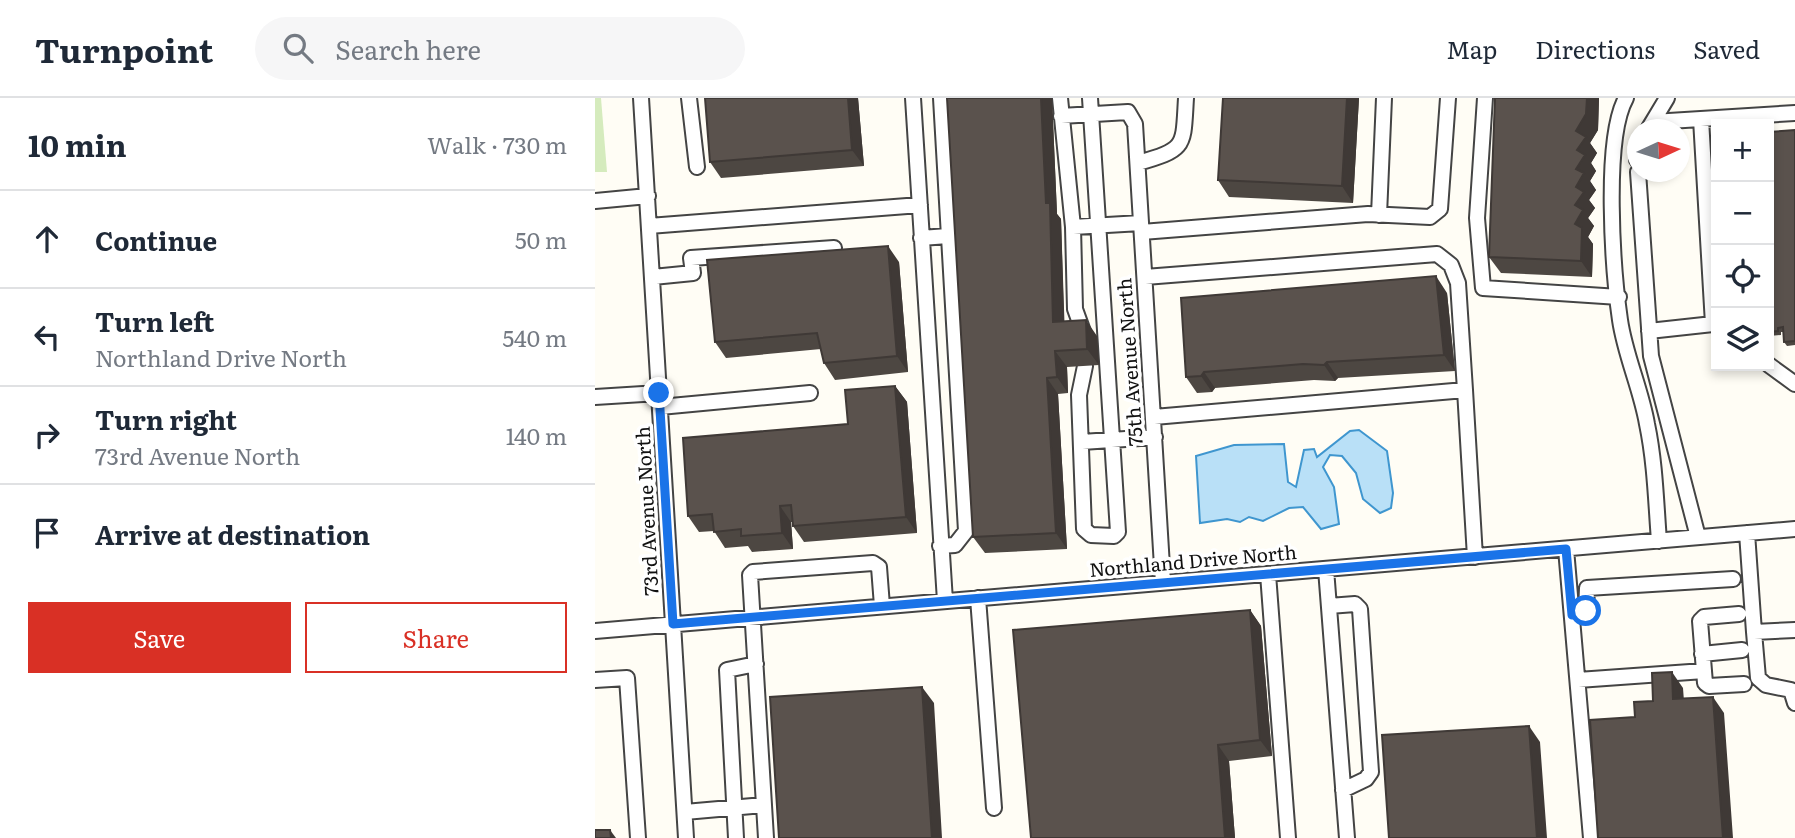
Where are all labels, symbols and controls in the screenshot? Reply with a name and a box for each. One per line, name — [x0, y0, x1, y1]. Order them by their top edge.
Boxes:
search box — [255, 17, 745, 80]
text: Turnpoint — [35, 24, 213, 73]
icon: search — [279, 29, 317, 67]
text: Search here — [335, 29, 481, 68]
text: Map — [1446, 31, 1497, 66]
text: Directions — [1535, 31, 1655, 66]
text: Saved — [1693, 31, 1760, 66]
north arrow — [1627, 119, 1690, 182]
map controls — [1711, 119, 1774, 371]
button: + — [1711, 119, 1774, 182]
text: 10 min — [28, 122, 127, 166]
text: Walk · 730 m — [427, 127, 567, 161]
button: − — [1711, 182, 1774, 245]
icon: ahead — [28, 220, 66, 258]
text: Continue — [95, 220, 217, 259]
text: 50 m — [515, 222, 567, 256]
button: locate — [1711, 245, 1774, 308]
street label: 75th Avenue North — [1109, 277, 1149, 447]
text: Turn left — [95, 301, 214, 340]
button: layers — [1711, 308, 1774, 371]
icon: left — [28, 318, 66, 356]
text: 540 m — [502, 320, 567, 354]
text: Northland Drive North — [95, 340, 347, 374]
route end — [643, 377, 674, 408]
text: Turn right — [95, 399, 237, 438]
icon: right — [28, 416, 66, 454]
text: 140 m — [506, 418, 567, 452]
street label: 73rd Avenue North — [628, 426, 664, 596]
text: 73rd Avenue North — [95, 438, 300, 472]
icon: arrive — [28, 514, 66, 552]
text: Arrive at destination — [95, 514, 370, 553]
street label: Northland Drive North — [1088, 537, 1298, 583]
route start — [1570, 595, 1601, 626]
button: Save — [28, 602, 291, 673]
button: Share — [305, 602, 567, 673]

